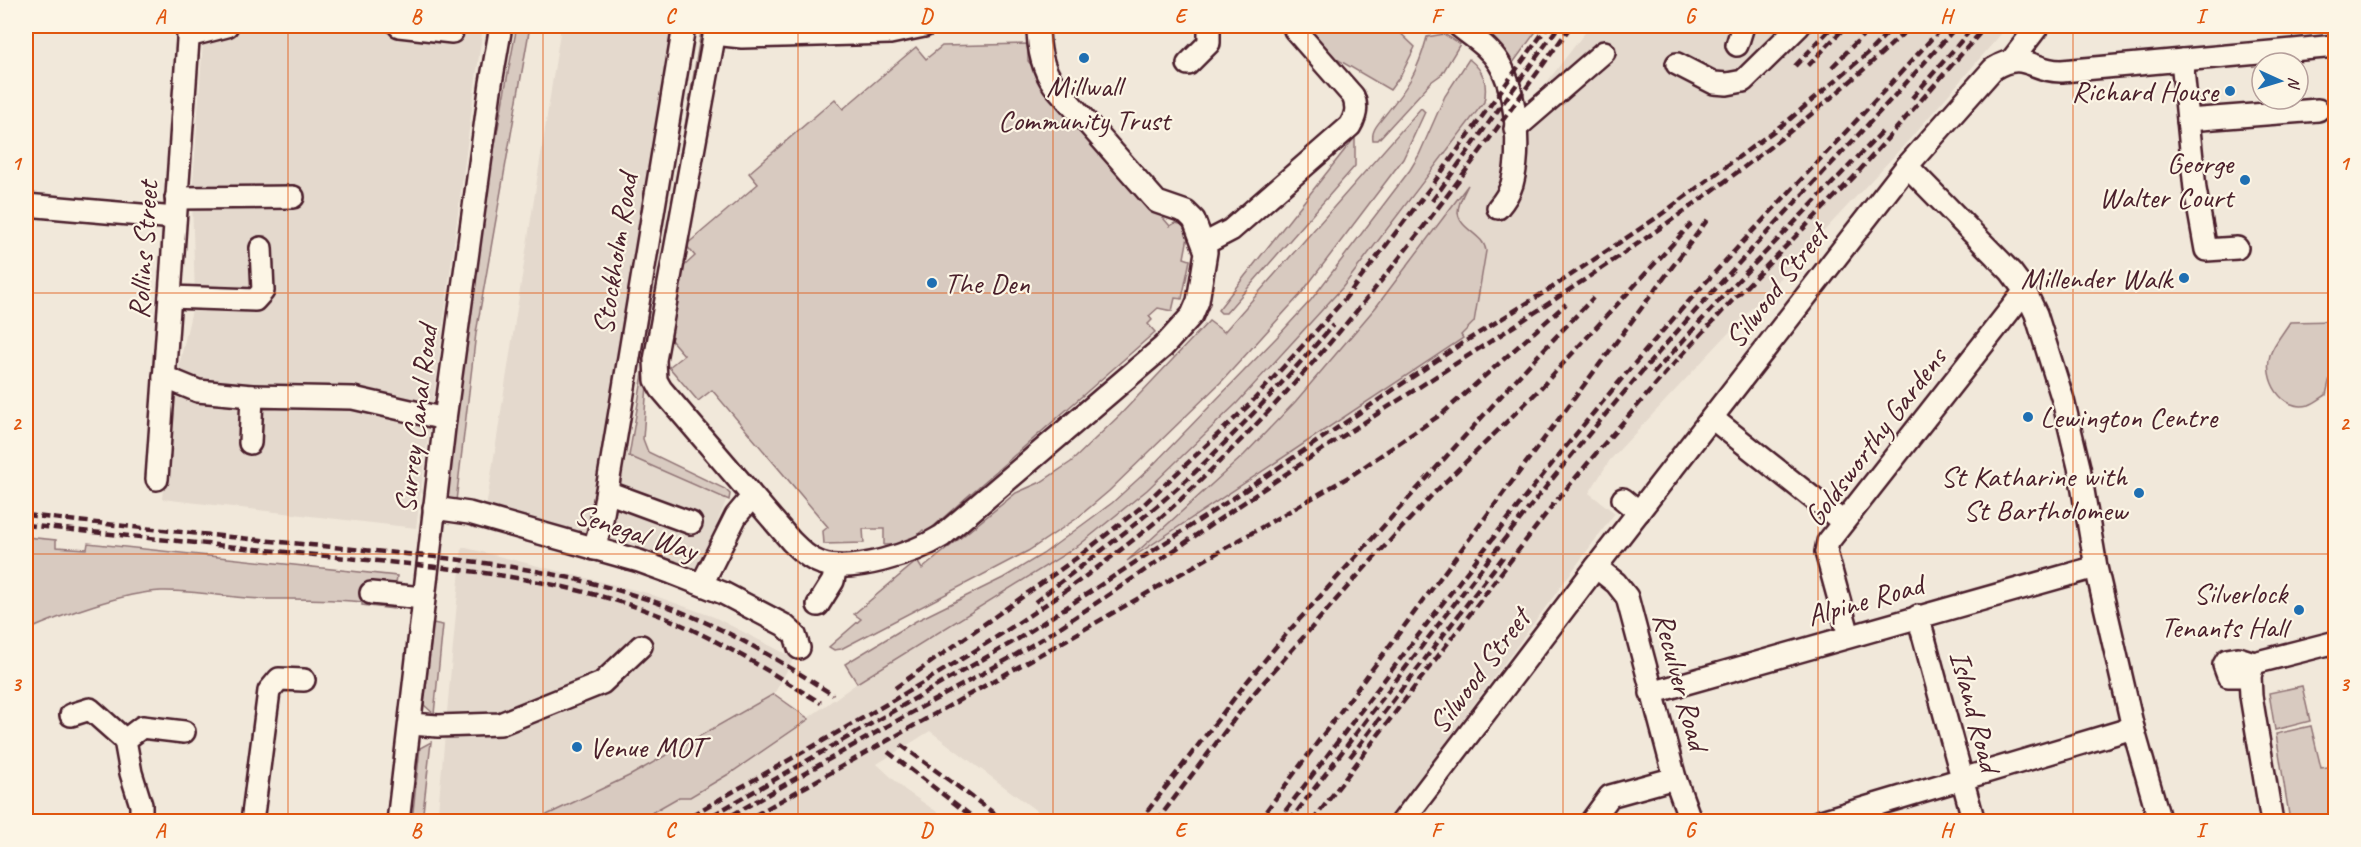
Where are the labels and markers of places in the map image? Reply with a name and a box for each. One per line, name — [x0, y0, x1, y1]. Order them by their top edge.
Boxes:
marker: Millwall Community Trust — [1077, 51, 1091, 65]
place label: Millwall Community Trust — [998, 67, 1173, 139]
place label: Richard House — [2072, 72, 2220, 110]
marker: Richard House — [2223, 84, 2237, 98]
place label: George Walter Court — [2099, 144, 2236, 216]
marker: George Walter Court — [2238, 173, 2252, 187]
place label: Millender Walk — [2021, 259, 2174, 297]
place label: The Den — [944, 264, 1030, 302]
marker: Millender Walk — [2177, 271, 2191, 285]
marker: The Den — [925, 276, 939, 290]
place label: Lewington Centre — [2040, 398, 2219, 436]
marker: Lewington Centre — [2021, 410, 2035, 424]
place label: St Katharine with St Bartholomew — [1940, 457, 2129, 529]
marker: St Katharine with St Bartholomew — [2132, 486, 2146, 500]
place label: Silverlock Tenants Hall — [2160, 574, 2292, 646]
marker: Silverlock Tenants Hall — [2292, 603, 2306, 617]
place label: Venue MOT — [589, 728, 711, 766]
marker: Venue MOT — [570, 740, 584, 754]

